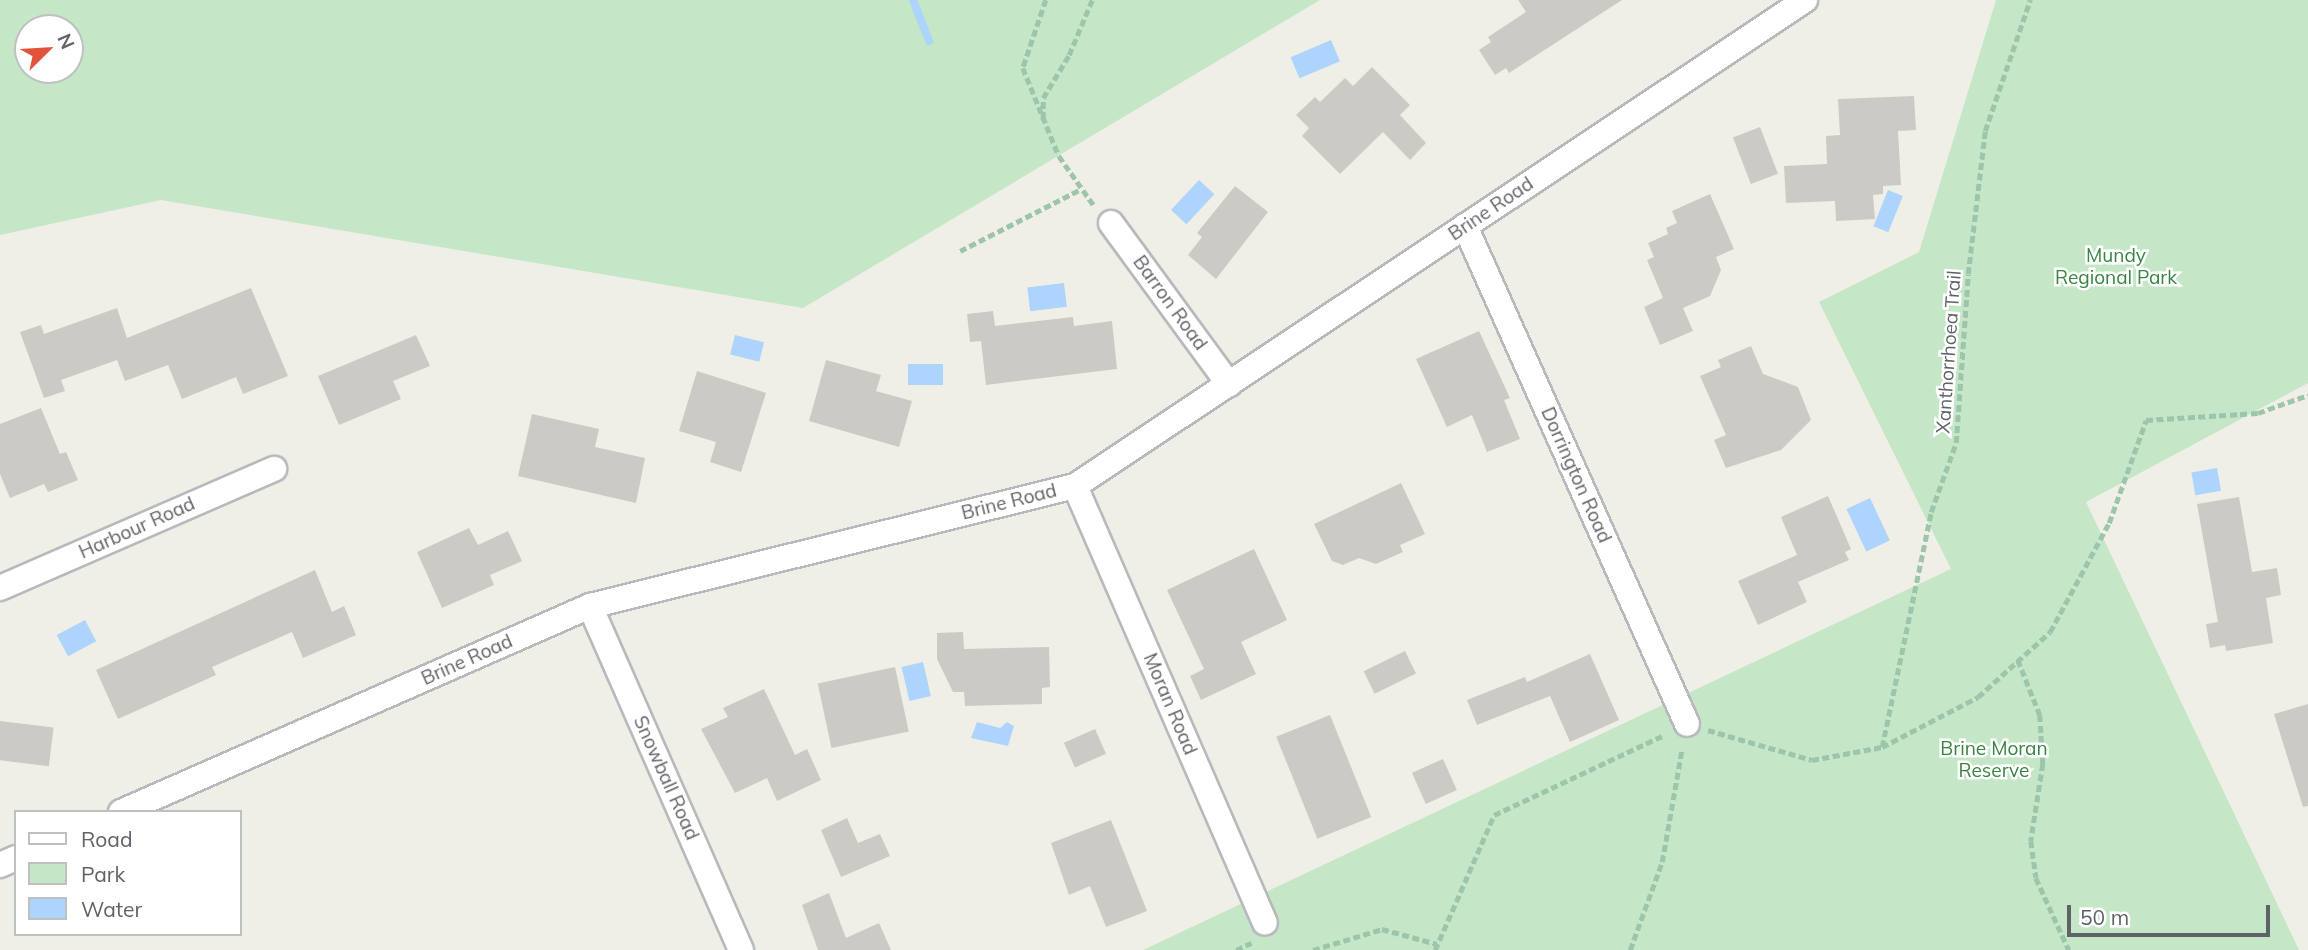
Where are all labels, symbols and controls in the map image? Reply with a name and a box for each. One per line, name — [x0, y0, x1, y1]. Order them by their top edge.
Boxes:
north arrow — [14, 14, 84, 84]
text: N — [52, 30, 80, 53]
street label: Brine Road — [1444, 172, 1538, 246]
park label: Mundy Regional Park — [2055, 245, 2177, 289]
street label: Barron Road — [1128, 251, 1212, 355]
street label: Xanthorrhoea Trail — [1932, 270, 1966, 434]
street label: Dorrington Road — [1536, 404, 1616, 546]
street label: Brine Road — [959, 479, 1059, 525]
street label: Harbour Road — [75, 492, 199, 564]
street label: Brine Road — [418, 630, 516, 690]
street label: Moran Road — [1138, 650, 1202, 758]
street label: Snowball Road — [628, 712, 704, 844]
park label: Brine Moran Reserve — [1940, 738, 2048, 782]
legend — [14, 810, 242, 936]
text: Road — [81, 826, 132, 852]
text: Park — [81, 861, 125, 887]
scale bar — [2070, 890, 2273, 934]
text: Water — [81, 896, 142, 922]
text: 50 m — [2080, 904, 2129, 930]

